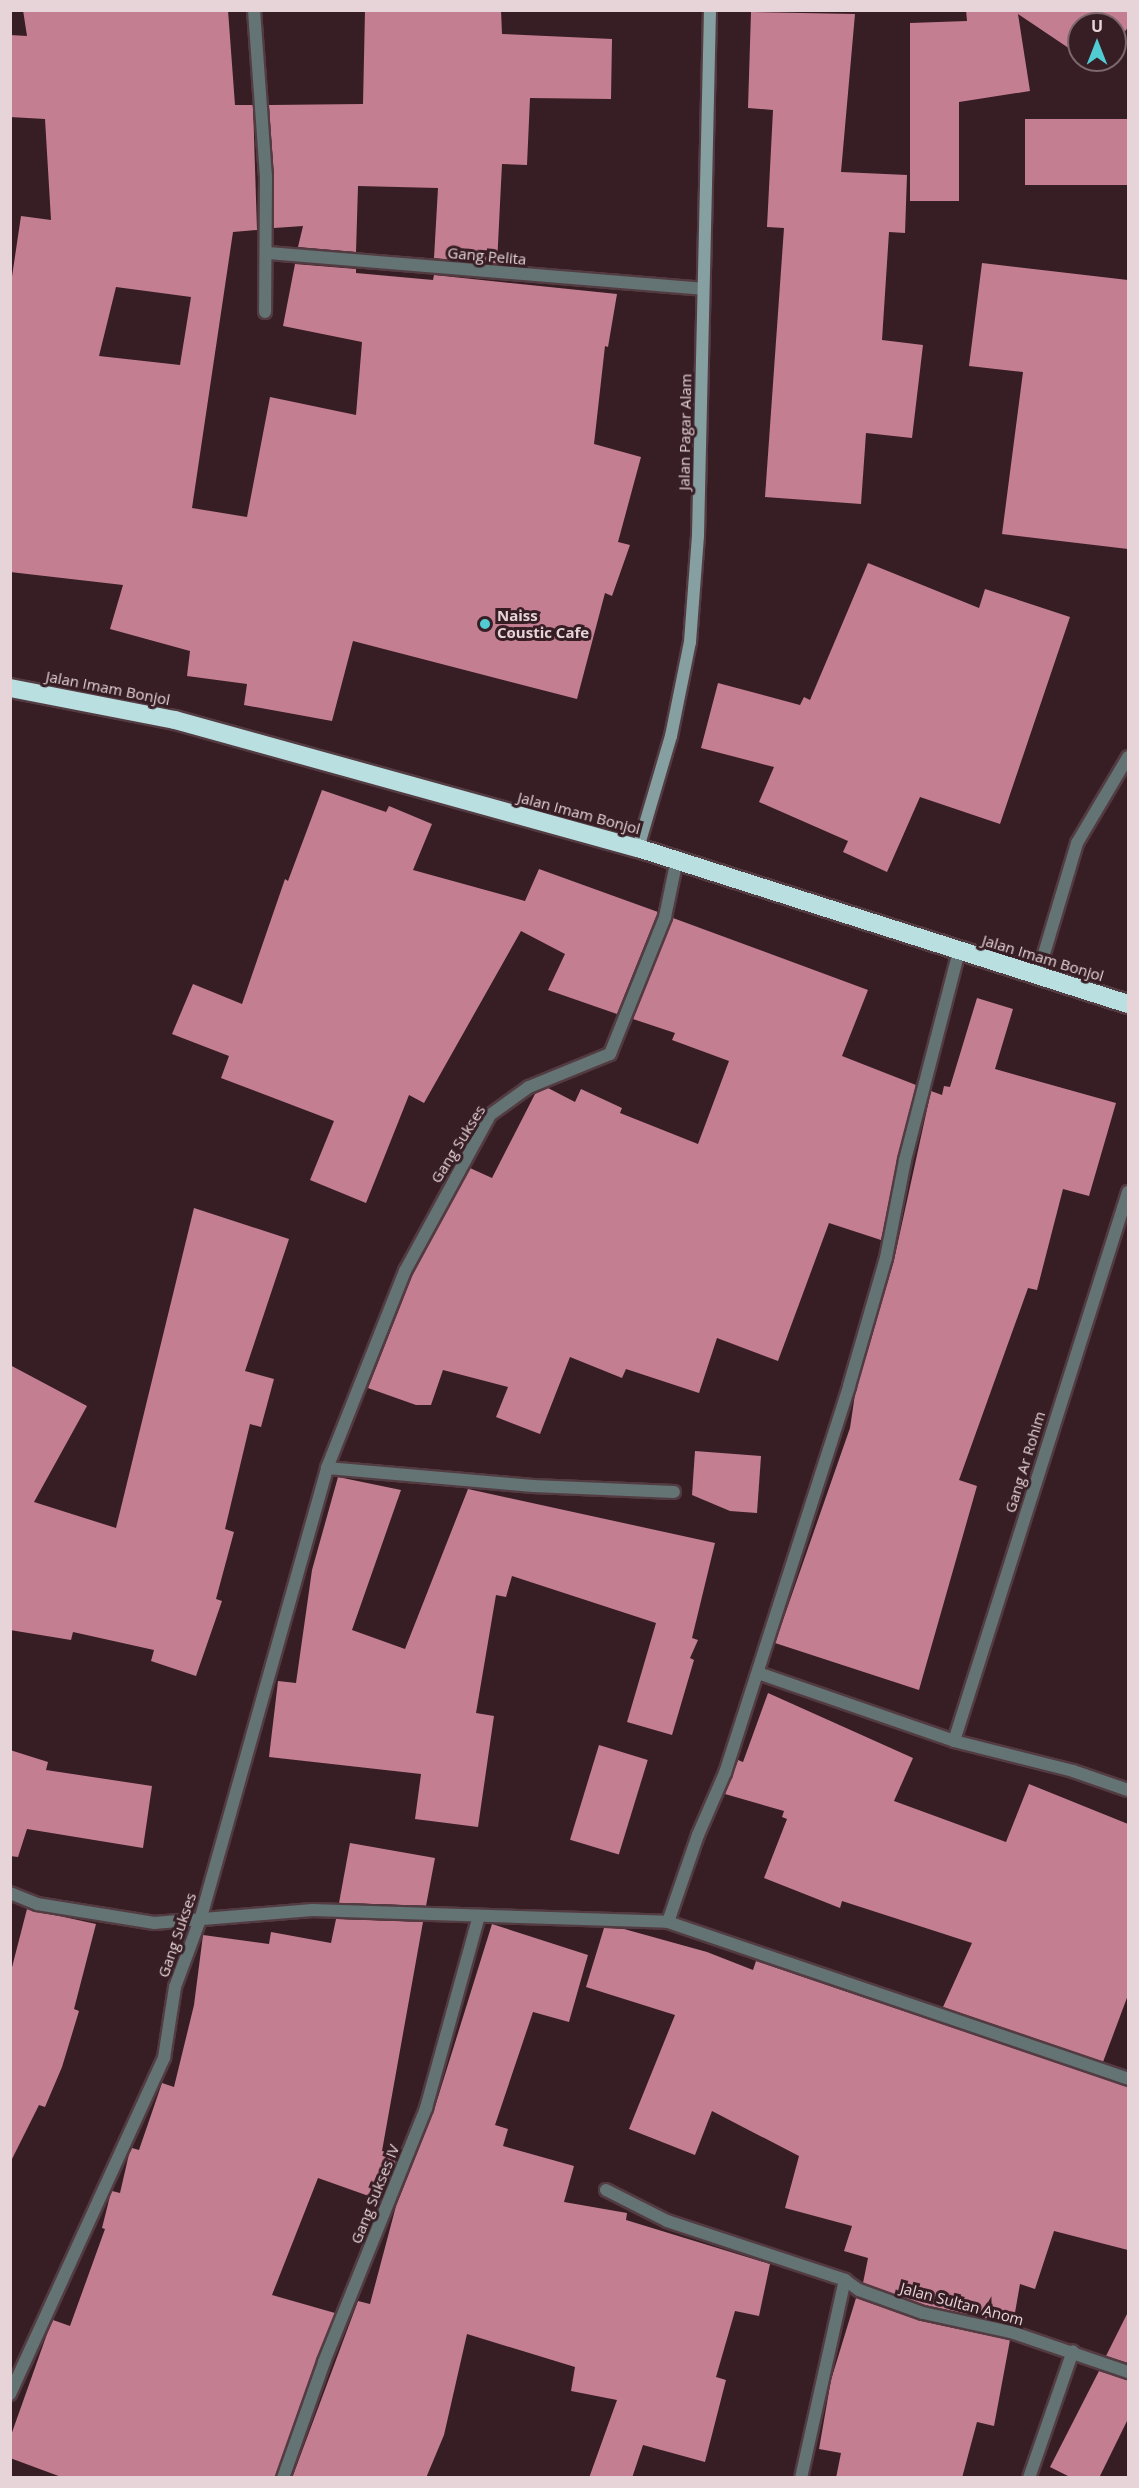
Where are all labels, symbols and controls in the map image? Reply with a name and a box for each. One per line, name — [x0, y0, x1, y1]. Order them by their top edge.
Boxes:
north arrow — [1067, 12, 1127, 72]
text: U — [1091, 15, 1103, 37]
street label: Gang Pelita — [447, 244, 527, 268]
street label: Jalan Pagar Alam — [675, 373, 695, 491]
place label: Naiss Coustic Cafe — [497, 606, 589, 641]
marker: Naiss Coustic Cafe — [478, 617, 492, 631]
street label: Jalan Imam Bonjol — [44, 667, 172, 709]
street label: Jalan Imam Bonjol — [516, 788, 642, 838]
street label: Jalan Imam Bonjol — [980, 931, 1106, 985]
street label: Gang Sukses — [427, 1102, 489, 1186]
street label: Gang Ar Rohim — [1001, 1409, 1049, 1515]
street label: Gang Sukses — [154, 1890, 200, 1980]
street label: Gang Sukses IV — [347, 2142, 403, 2246]
street label: Jalan Sultan Anom — [898, 2279, 1026, 2329]

